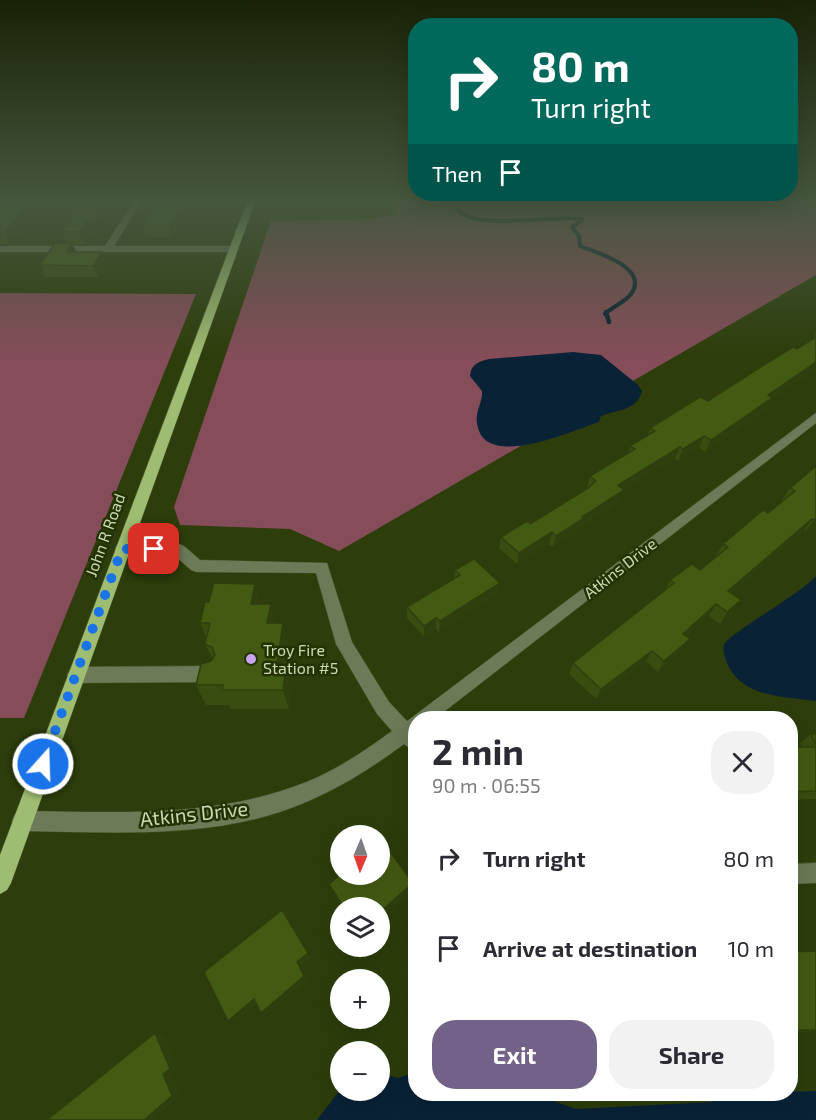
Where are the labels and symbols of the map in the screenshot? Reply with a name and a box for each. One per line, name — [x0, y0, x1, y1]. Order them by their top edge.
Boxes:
street label: John R Road — [81, 491, 128, 579]
pin — [128, 523, 179, 574]
street label: Atkins Drive — [580, 533, 660, 602]
place label: Troy Fire Station #5 — [263, 640, 338, 677]
marker: Troy Fire Station #5 — [244, 652, 258, 666]
position arrow — [11, 732, 75, 796]
street label: Atkins Drive — [139, 795, 249, 831]
north arrow — [330, 825, 390, 885]

